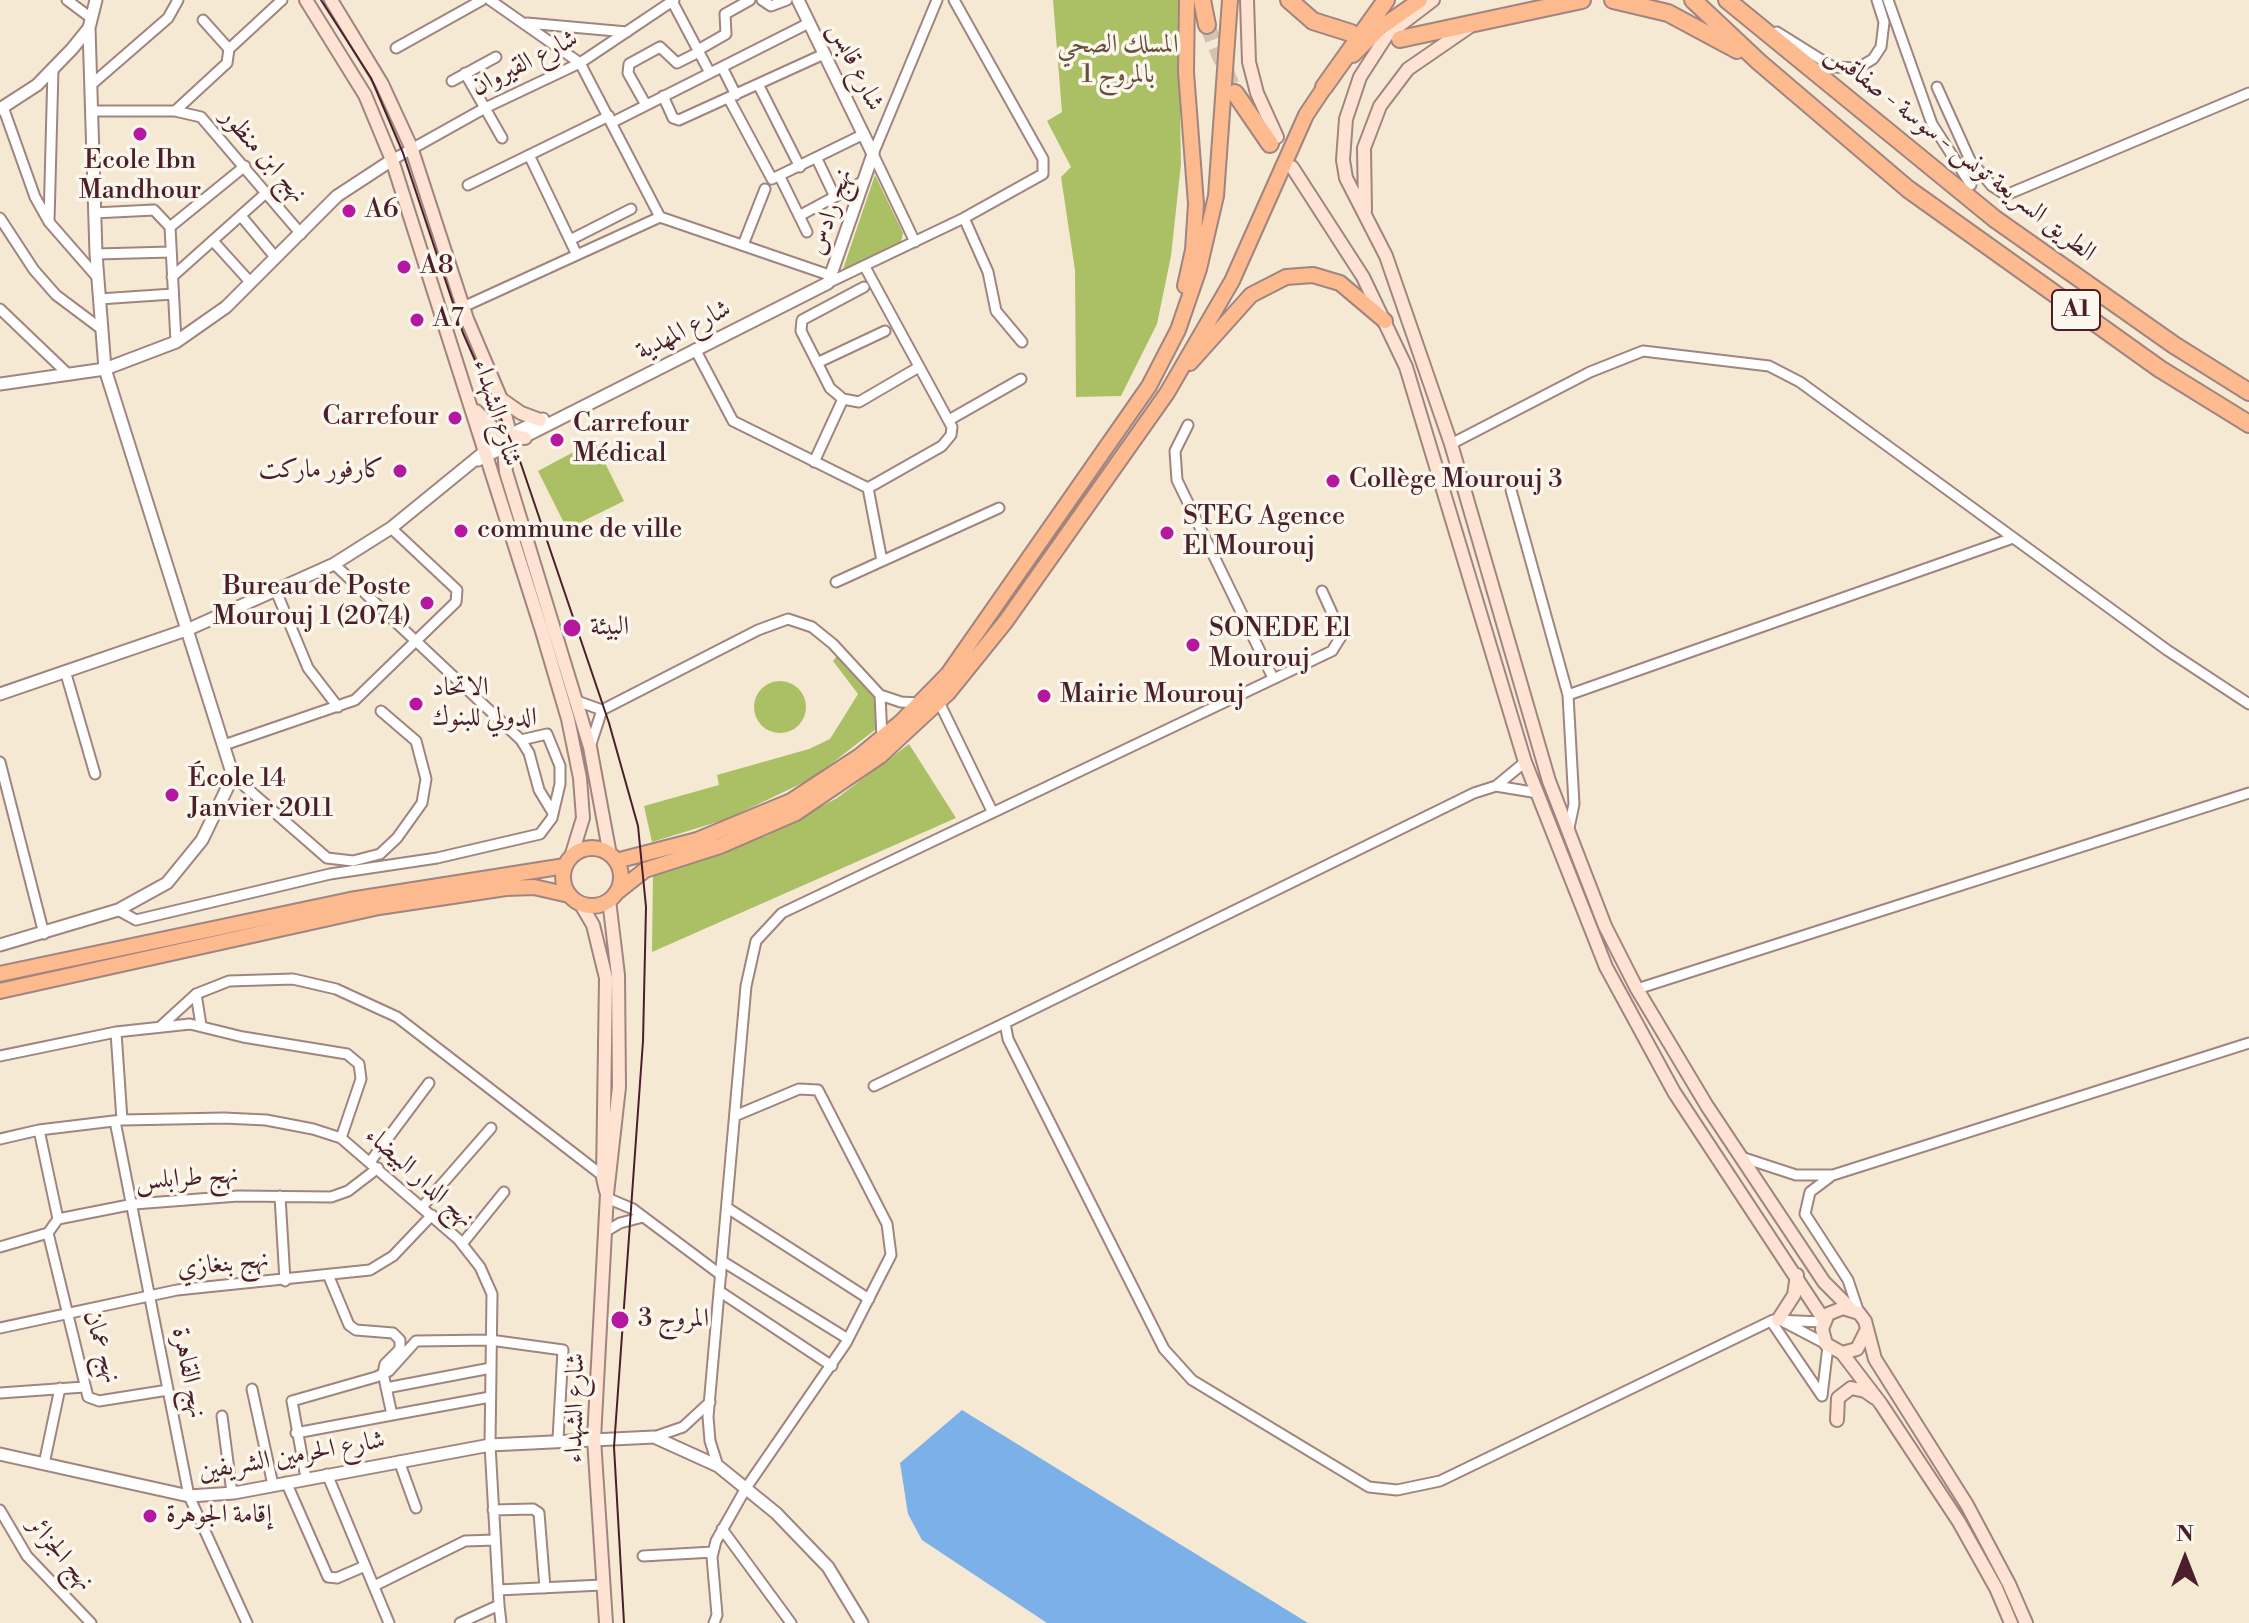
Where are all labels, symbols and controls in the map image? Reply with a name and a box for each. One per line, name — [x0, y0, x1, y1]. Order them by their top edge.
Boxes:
street label: شارع قابس — [820, 18, 890, 116]
street label: شارع القيروان — [466, 24, 584, 104]
park label: المسلك الصحي بالمروج 1 — [1057, 30, 1179, 92]
street label: الطريق السريعة تونس - سوسة - صفاقس — [1819, 39, 2101, 269]
street label: نهج ابن منظور — [213, 102, 313, 210]
marker: Ecole Ibn Mandhour — [131, 125, 149, 143]
place label: Ecole Ibn Mandhour — [79, 146, 201, 208]
street label: نهج رادس — [802, 165, 860, 259]
place label: A6 — [365, 195, 399, 227]
marker: A6 — [340, 202, 358, 220]
place label: A8 — [420, 251, 454, 283]
marker: A8 — [395, 258, 413, 276]
road number: A1 — [2052, 290, 2100, 330]
street label: شارع المهدية — [631, 294, 737, 368]
place label: A7 — [433, 304, 464, 336]
marker: A7 — [408, 311, 426, 329]
street label: شارع الشهداء — [465, 356, 527, 470]
place label: Carrefour — [323, 402, 439, 434]
marker: Carrefour — [446, 409, 464, 427]
place label: Carrefour Médical — [573, 409, 689, 470]
marker: Carrefour Médical — [548, 431, 566, 449]
place label: كارفور ماركت — [258, 455, 384, 487]
marker: كارفور ماركت — [391, 462, 409, 480]
place label: Collège Mourouj 3 — [1349, 465, 1563, 497]
marker: Collège Mourouj 3 — [1324, 472, 1342, 490]
place label: STEG Agence El Mourouj — [1183, 502, 1345, 564]
place label: commune de ville — [477, 515, 682, 547]
marker: commune de ville — [452, 522, 470, 540]
marker: STEG Agence El Mourouj — [1158, 524, 1176, 542]
place label: Bureau de Poste Mourouj 1 (2074) — [213, 572, 411, 634]
marker: Bureau de Poste Mourouj 1 (2074) — [418, 594, 436, 612]
place label: البيئة — [590, 612, 629, 644]
place label: SONEDE El Mourouj — [1209, 614, 1350, 676]
marker: البيئة — [561, 617, 583, 639]
marker: SONEDE El Mourouj — [1184, 636, 1202, 654]
place label: الاتحاد الدولي للبنوك — [432, 673, 537, 734]
place label: Mairie Mourouj — [1060, 680, 1245, 712]
marker: Mairie Mourouj — [1035, 687, 1053, 705]
marker: الاتحاد الدولي للبنوك — [407, 695, 425, 713]
place label: École 14 Janvier 2011 — [188, 764, 333, 826]
marker: École 14 Janvier 2011 — [163, 786, 181, 804]
street label: نهج الدار البيضاء — [358, 1121, 480, 1235]
street label: نهج طرابلس — [134, 1160, 240, 1198]
street label: نهج بنغازي — [175, 1245, 271, 1285]
place label: المروج 3 — [638, 1304, 709, 1336]
street label: نهج عمان — [75, 1307, 127, 1387]
marker: المروج 3 — [609, 1309, 631, 1331]
street label: نهج القاهرة — [164, 1325, 212, 1421]
street label: شارع الشهداء — [559, 1353, 593, 1463]
street label: شارع الحرمين الشريفين — [196, 1425, 388, 1489]
place label: إقامة الجوهرة — [166, 1500, 272, 1532]
marker: إقامة الجوهرة — [141, 1507, 159, 1525]
street label: نهج الجزائر — [20, 1510, 100, 1598]
north arrow — [2145, 1519, 2225, 1599]
text: N — [2176, 1521, 2194, 1548]

